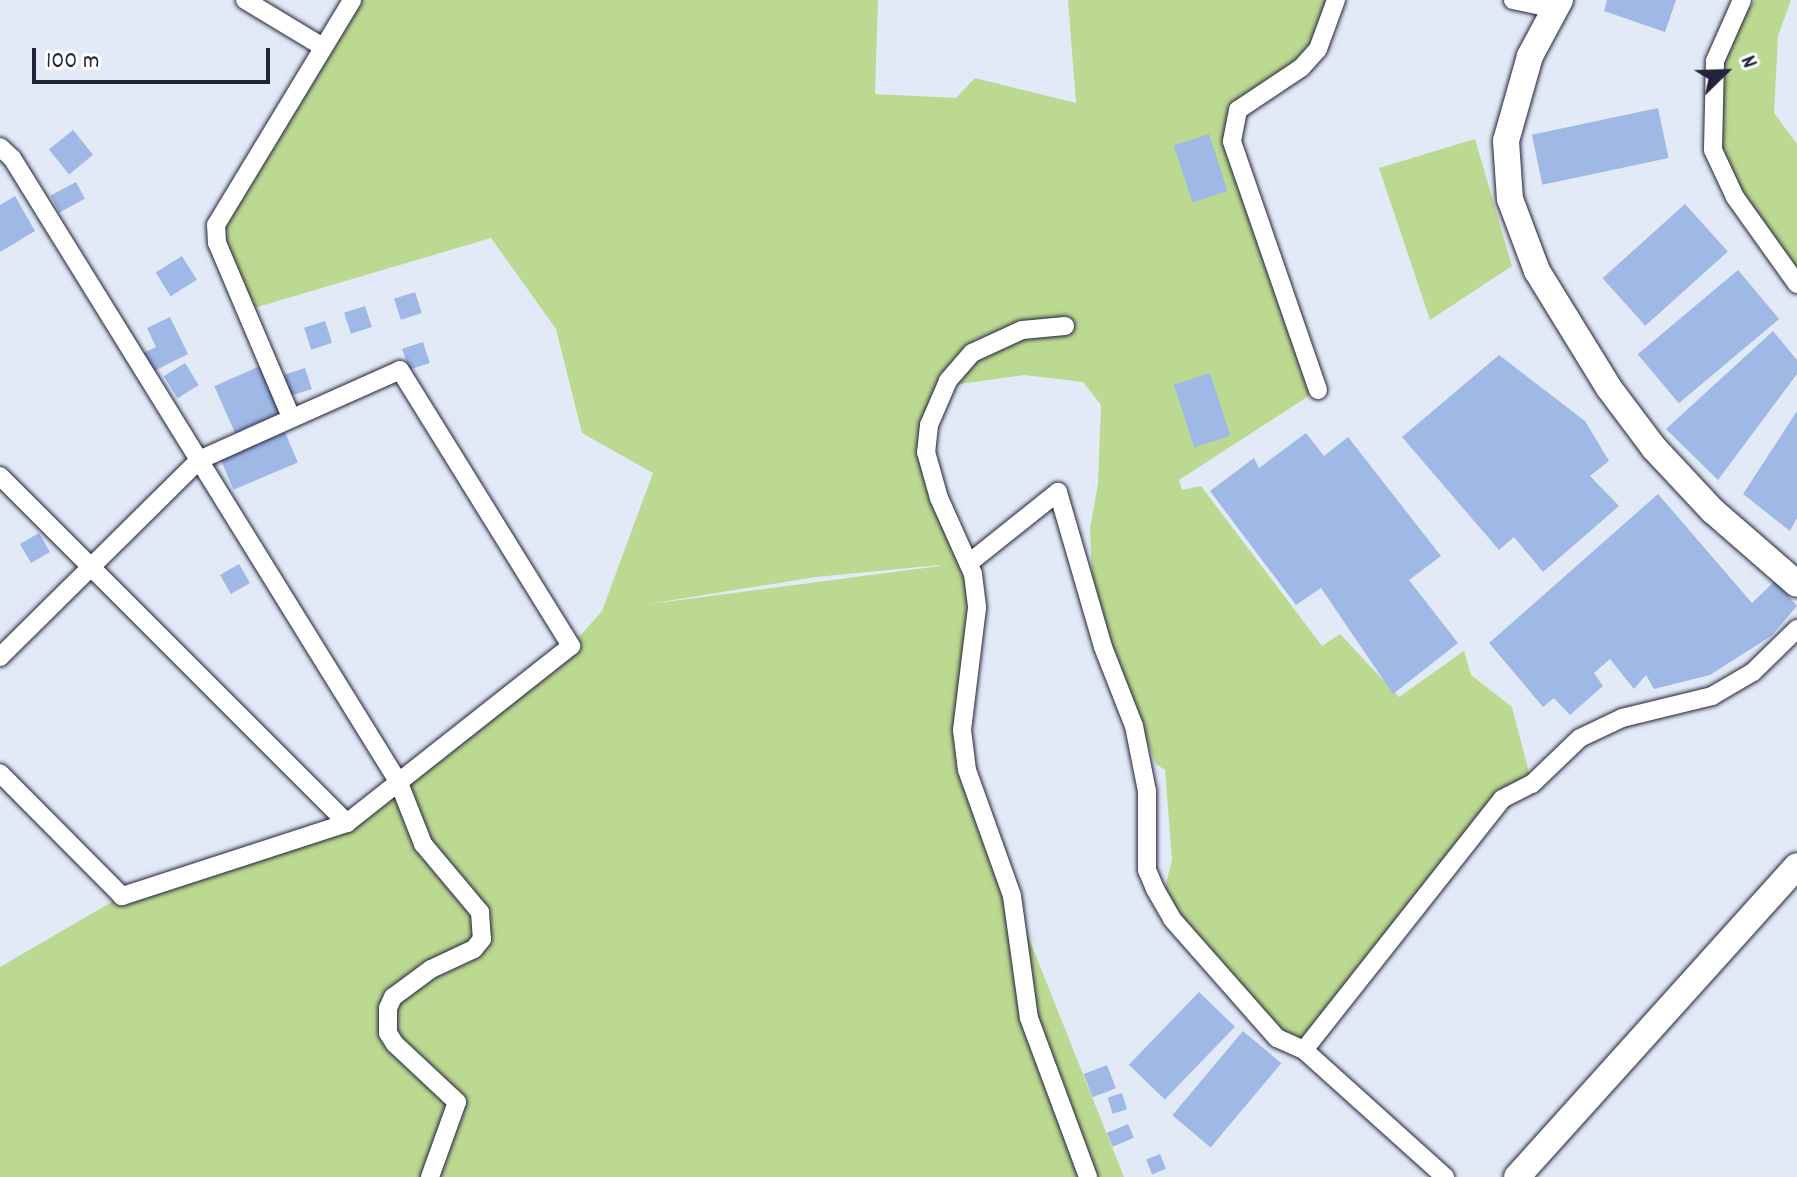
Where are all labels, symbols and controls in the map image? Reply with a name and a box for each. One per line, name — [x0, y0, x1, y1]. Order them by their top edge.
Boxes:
scale bar — [36, 32, 274, 82]
north arrow — [1685, 32, 1765, 112]
text: 100 m — [46, 45, 99, 79]
text: N — [1731, 51, 1764, 73]

